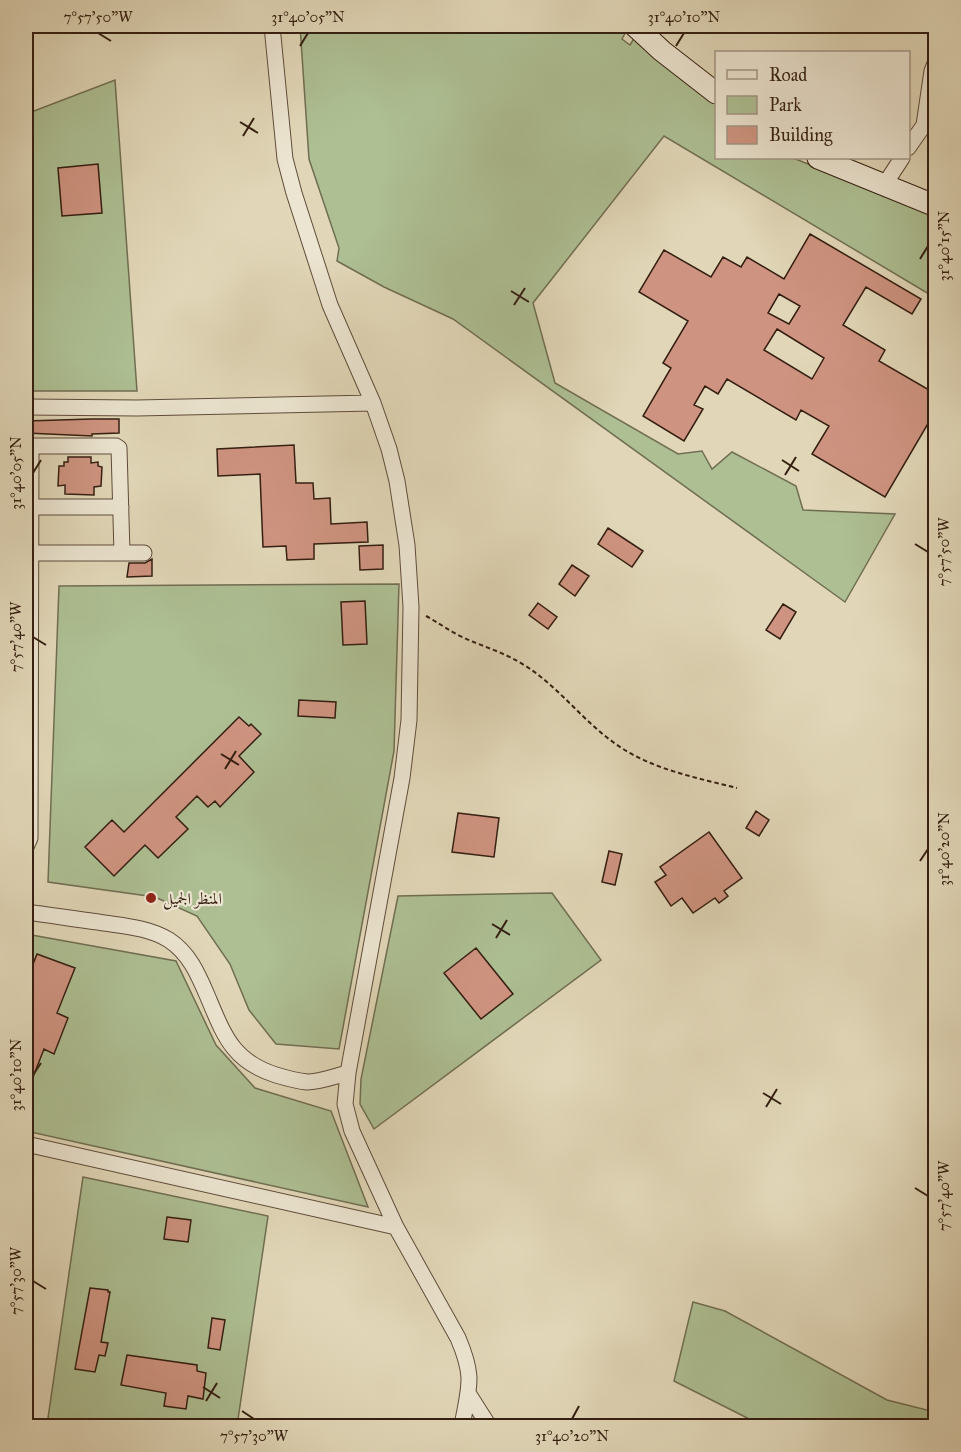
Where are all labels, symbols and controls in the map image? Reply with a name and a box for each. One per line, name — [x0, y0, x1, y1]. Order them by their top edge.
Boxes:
text: 7°57'50"W — [63, 8, 133, 26]
text: 31°40'05"N — [271, 8, 345, 26]
text: 31°40'10"N — [648, 8, 721, 26]
legend — [715, 51, 910, 159]
text: Road — [769, 64, 807, 86]
text: Park — [769, 94, 802, 116]
text: Building — [769, 124, 833, 147]
text: 31°40'15"N — [935, 210, 953, 281]
text: 31°40'05"N — [7, 436, 25, 510]
text: 7°57'50"W — [935, 517, 953, 587]
text: 7°57'40"W — [7, 601, 25, 672]
text: 31°40'20"N — [935, 812, 953, 886]
place label: المنظر الجميل — [163, 889, 222, 910]
marker: المنظر الجميل — [144, 891, 158, 905]
text: 31°40'10"N — [7, 1038, 25, 1111]
text: 7°57'40"W — [935, 1160, 953, 1231]
text: 7°57'30"W — [7, 1246, 25, 1315]
text: 7°57'30"W — [220, 1427, 289, 1445]
text: 31°40'20"N — [535, 1427, 609, 1445]

